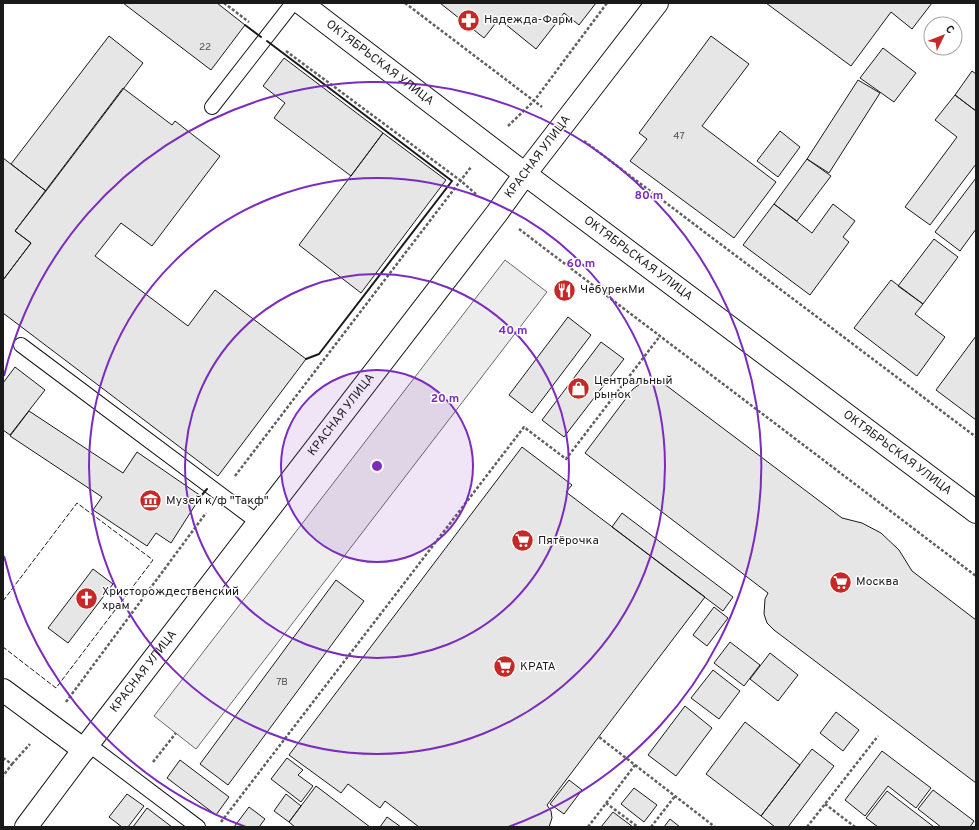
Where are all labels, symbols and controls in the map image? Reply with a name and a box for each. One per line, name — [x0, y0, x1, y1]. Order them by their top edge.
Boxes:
pharmacy icon: Надежда-Фарм — [456, 7, 482, 33]
place label: Надежда-Фарм — [484, 12, 573, 28]
north arrow — [923, 16, 963, 56]
street label: ОКТЯБРЬСКАЯ УЛИЦА — [322, 17, 437, 109]
text: С — [942, 23, 957, 37]
house number: 22 — [199, 41, 211, 54]
street label: КРАСНАЯ УЛИЦА — [501, 112, 575, 202]
house number: 47 — [673, 130, 685, 143]
text: 80 m — [635, 188, 663, 204]
street label: ОКТЯБРЬСКАЯ УЛИЦА — [580, 213, 696, 305]
text: 60 m — [567, 256, 595, 272]
restaurant icon: ЧебурекМи — [552, 277, 578, 303]
place label: ЧебурекМи — [580, 282, 645, 298]
text: 40 m — [498, 323, 528, 339]
street label: КРАСНАЯ УЛИЦА — [305, 370, 378, 459]
place label: Центральный рынок — [594, 373, 673, 403]
shop icon: Центральный рынок — [565, 375, 591, 401]
text: 20 m — [431, 391, 459, 407]
street label: ОКТЯБРЬСКАЯ УЛИЦА — [840, 407, 955, 499]
centre of rings — [370, 459, 384, 473]
museum icon: Музей к/ф "Такф" — [137, 488, 163, 514]
place label: Музей к/ф "Такф" — [166, 493, 269, 509]
supermarket icon: Пятёрочка — [510, 528, 536, 554]
place label: Пятёрочка — [538, 533, 599, 549]
supermarket icon: Москва — [827, 569, 853, 595]
place label: Москва — [856, 574, 898, 590]
place label: Христорождественский храм — [102, 584, 239, 614]
church icon: Христорождественский храм — [73, 586, 99, 612]
street label: КРАСНАЯ УЛИЦА — [107, 627, 181, 716]
supermarket icon: КРАТА — [491, 654, 517, 680]
place label: КРАТА — [520, 659, 556, 675]
house number: 7В — [276, 676, 288, 689]

